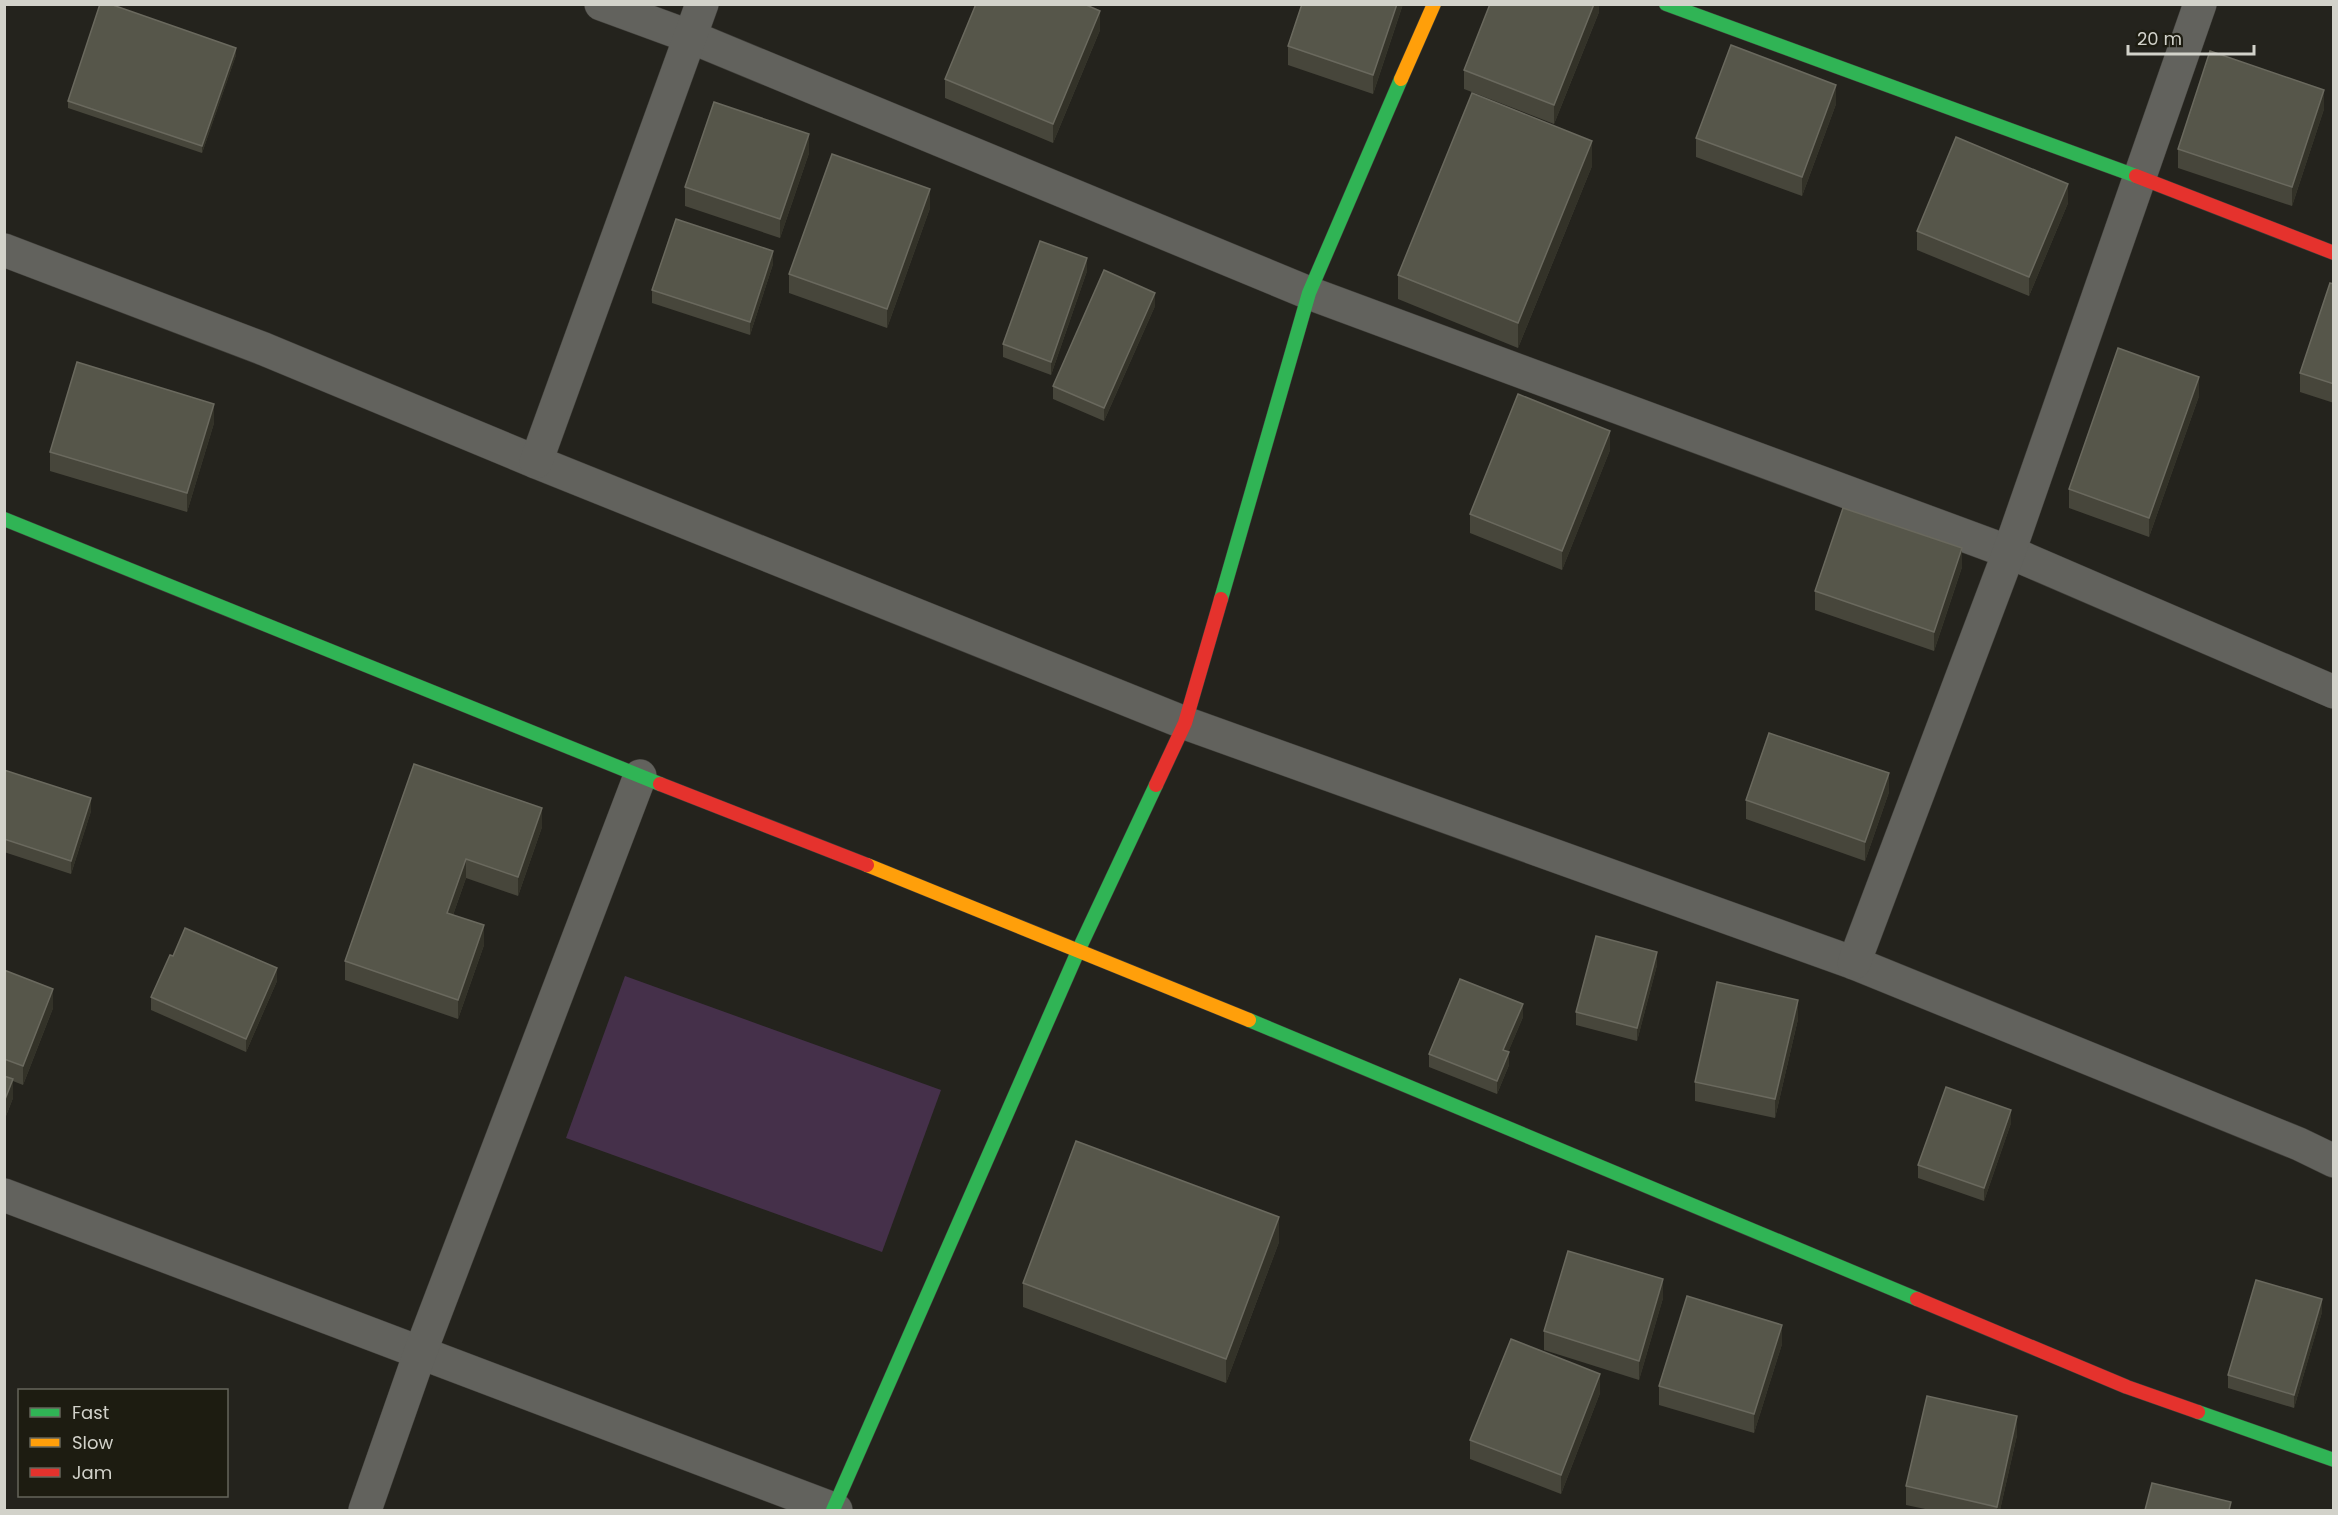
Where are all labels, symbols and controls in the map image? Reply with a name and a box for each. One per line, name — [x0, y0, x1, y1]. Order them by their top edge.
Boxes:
scale bar — [2128, 18, 2254, 56]
text: 20 m — [2137, 26, 2182, 51]
legend — [18, 1389, 228, 1497]
text: Fast — [72, 1400, 109, 1425]
text: Slow — [72, 1430, 114, 1455]
text: Jam — [72, 1460, 112, 1485]

